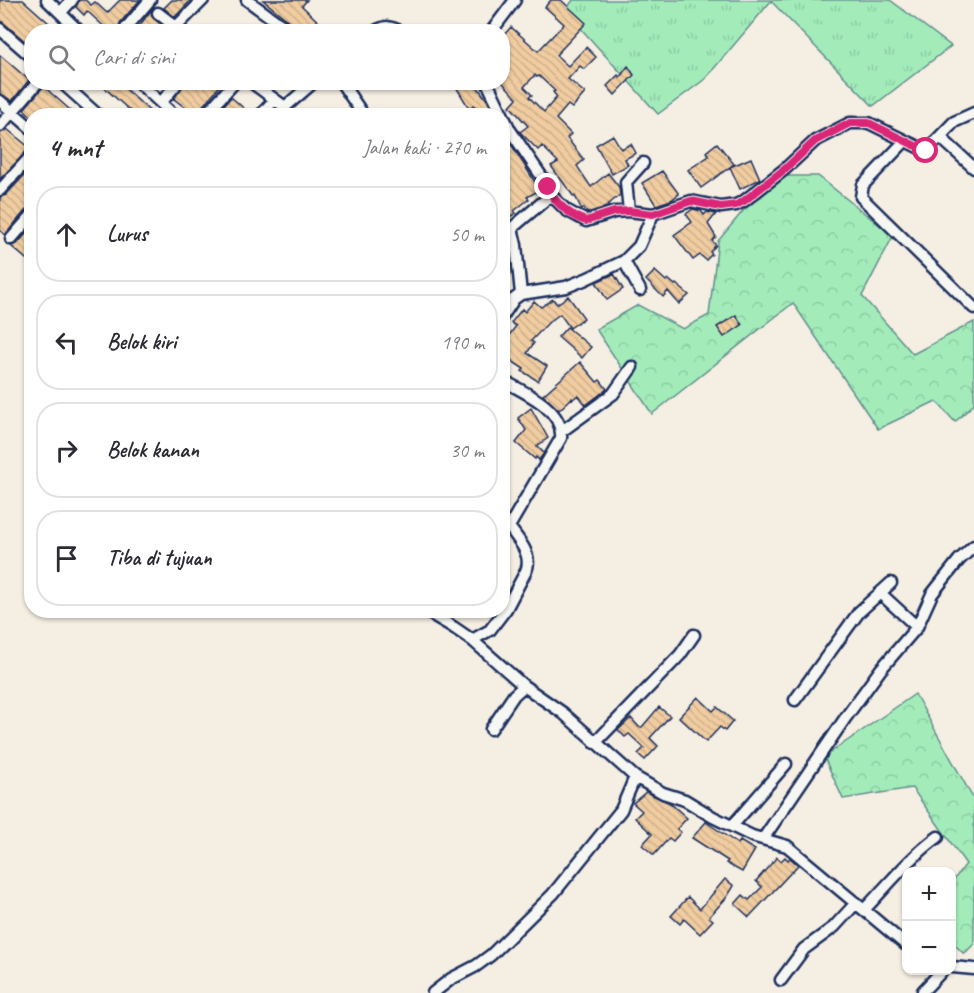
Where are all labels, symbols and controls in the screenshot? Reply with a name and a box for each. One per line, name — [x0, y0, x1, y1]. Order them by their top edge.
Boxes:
search box — [24, 24, 510, 90]
icon: search — [45, 41, 78, 74]
text: Cari di sini — [93, 43, 174, 71]
text: 4 mnt — [48, 131, 101, 164]
text: Jalan kaki · 270 m — [363, 135, 486, 160]
route start — [912, 137, 938, 163]
route end — [534, 173, 560, 199]
icon: ahead — [50, 218, 83, 251]
text: Lurus — [107, 220, 147, 248]
text: 50 m — [450, 222, 484, 247]
icon: left — [50, 326, 83, 359]
text: Belok kiri — [107, 328, 176, 356]
text: 190 m — [441, 330, 484, 355]
icon: right — [50, 434, 83, 467]
text: Belok kanan — [107, 436, 199, 464]
text: 30 m — [450, 438, 484, 463]
icon: arrive — [50, 542, 83, 575]
text: Tiba di tujuan — [107, 544, 212, 572]
map controls — [902, 867, 956, 975]
button: + — [902, 867, 956, 921]
button: − — [902, 921, 956, 975]

